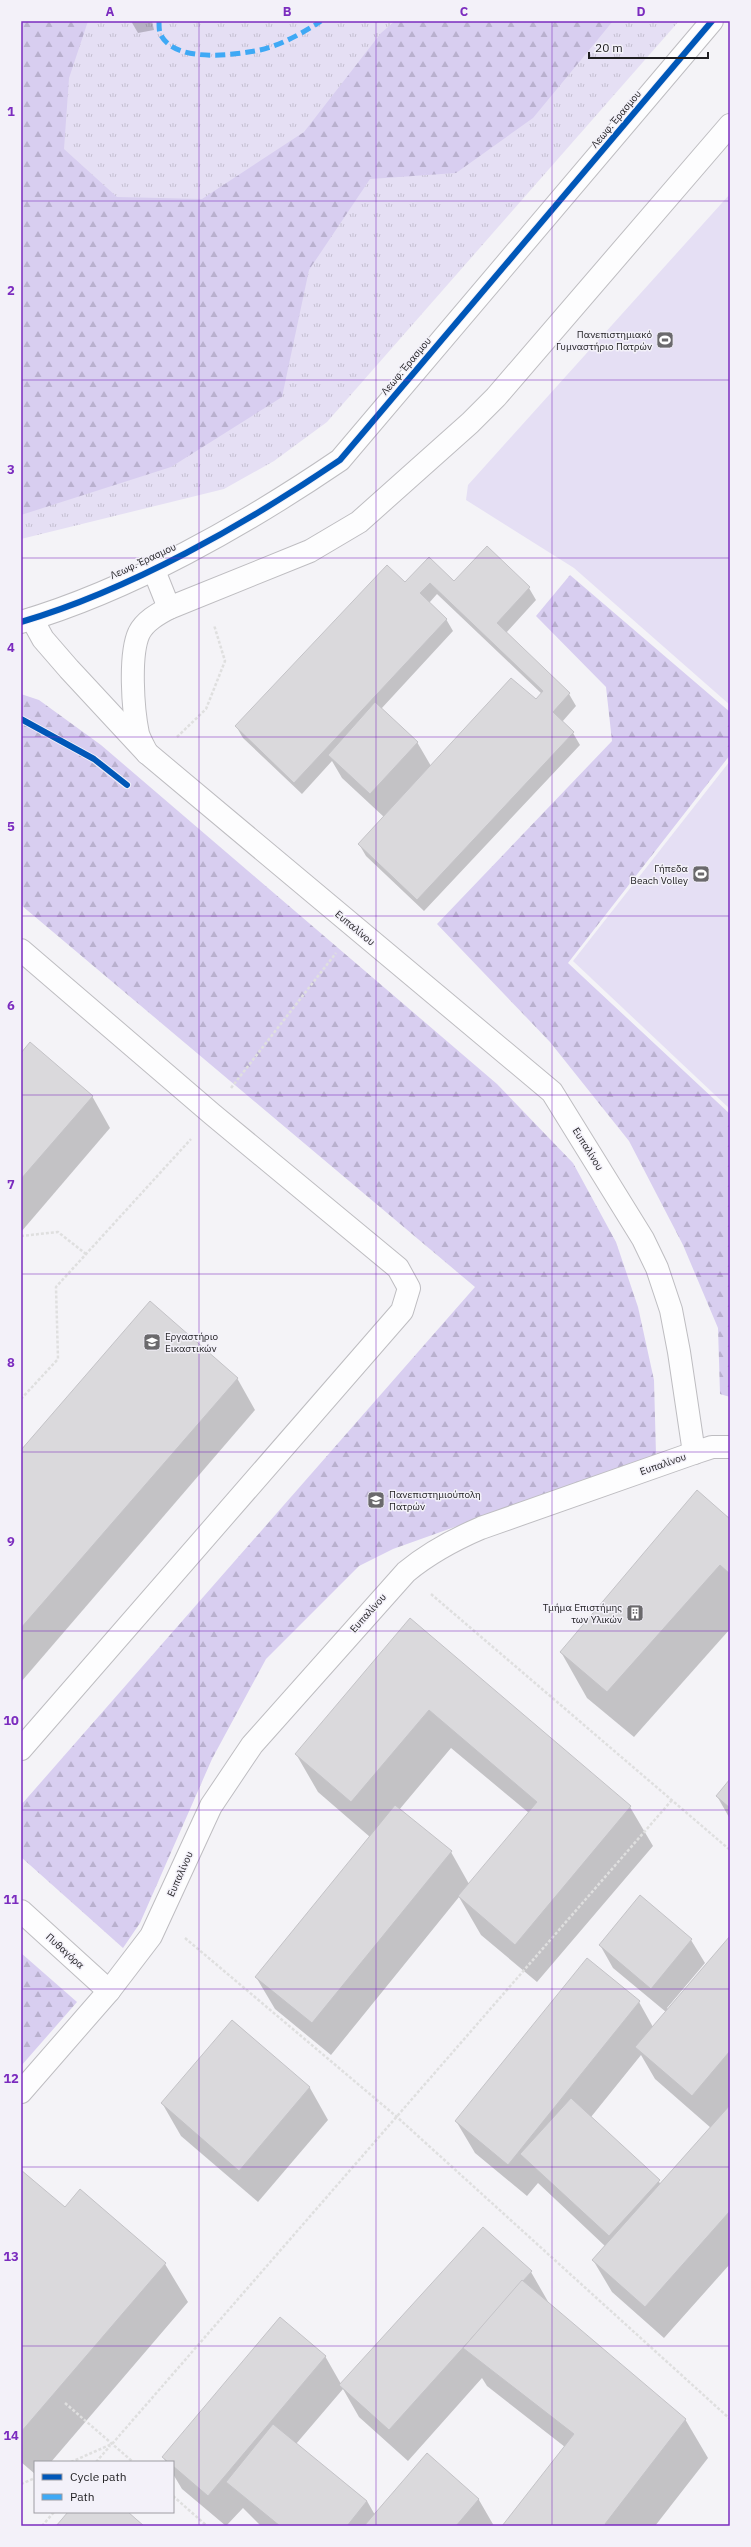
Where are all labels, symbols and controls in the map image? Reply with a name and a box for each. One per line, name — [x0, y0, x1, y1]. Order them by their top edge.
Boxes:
text: A — [106, 3, 115, 20]
text: B — [283, 3, 292, 20]
text: C — [460, 3, 469, 20]
text: D — [636, 3, 646, 20]
scale bar — [589, 34, 708, 60]
text: 20 m — [595, 40, 623, 55]
street label: Λεωφ. Έρασμου — [588, 87, 644, 151]
text: 1 — [7, 103, 15, 120]
text: 2 — [7, 282, 15, 299]
place label: Πανεπιστημιακό Γυμναστήριο Πατρών — [556, 328, 652, 353]
sports icon: Πανεπιστημιακό Γυμναστήριο Πατρών — [655, 330, 675, 350]
street label: Λεωφ. Έρασμου — [378, 334, 434, 398]
text: 3 — [7, 461, 15, 478]
street label: Λεωφ. Έρασμου — [108, 540, 178, 582]
text: 4 — [7, 639, 15, 656]
text: 5 — [7, 818, 15, 835]
place label: Γήπεδα Beach Volley — [630, 862, 689, 887]
sports icon: Γήπεδα Beach Volley — [691, 864, 711, 884]
street label: Ευπαλίνου — [332, 907, 378, 949]
text: 6 — [7, 997, 15, 1014]
street label: Ευπαλίνου — [570, 1125, 606, 1173]
text: 7 — [7, 1176, 15, 1193]
place label: Εργαστήριο Εικαστικών — [165, 1330, 219, 1355]
school or university icon: Εργαστήριο Εικαστικών — [142, 1332, 162, 1352]
text: 8 — [7, 1354, 15, 1371]
street label: Ευπαλίνου — [638, 1450, 688, 1478]
place label: Πανεπιστημιούπολη Πατρών — [389, 1488, 481, 1513]
school or university icon: Πανεπιστημιούπολη Πατρών — [366, 1490, 386, 1510]
text: 9 — [7, 1533, 15, 1550]
street label: Ευπαλίνου — [347, 1591, 389, 1635]
place label: Τμήμα Επιστήμης των Υλικών — [543, 1601, 622, 1626]
building icon: Τμήμα Επιστήμης των Υλικών — [625, 1603, 645, 1623]
text: 10 — [3, 1712, 19, 1729]
street label: Ευπαλίνου — [164, 1849, 196, 1899]
text: 11 — [3, 1891, 19, 1908]
street label: Πυθαγόρα — [43, 1930, 87, 1972]
text: 12 — [3, 2070, 19, 2087]
text: 13 — [3, 2248, 19, 2265]
text: 14 — [3, 2427, 19, 2444]
legend — [34, 2461, 174, 2513]
text: Cycle path — [70, 2469, 127, 2484]
text: Path — [70, 2489, 95, 2504]

